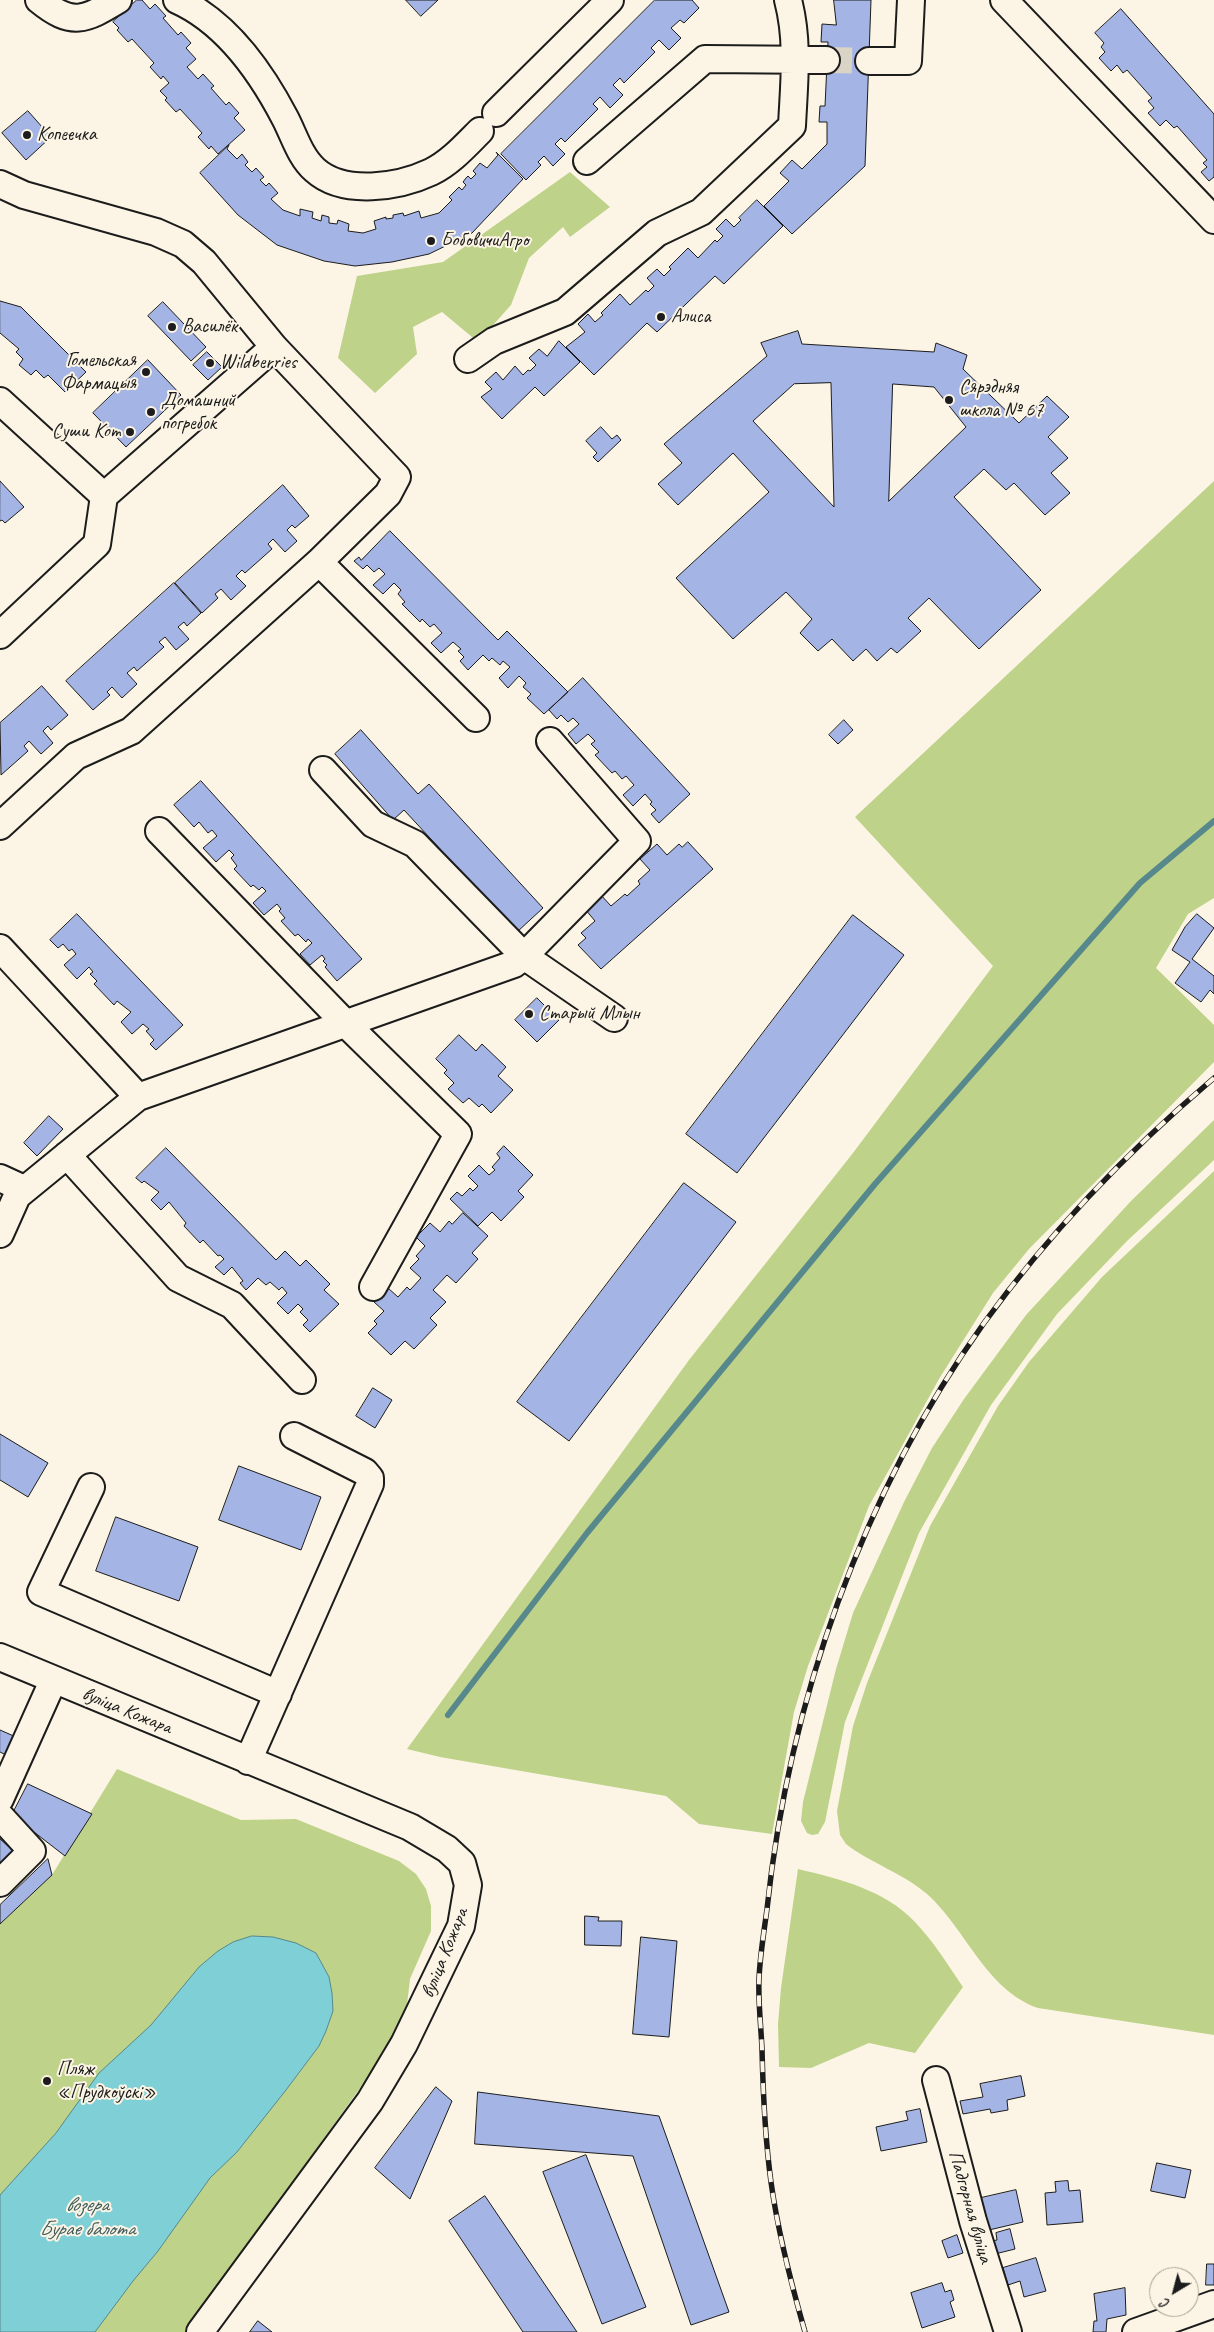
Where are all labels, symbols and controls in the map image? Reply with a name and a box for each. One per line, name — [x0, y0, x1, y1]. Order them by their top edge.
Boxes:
place label: Копеечка — [37, 123, 97, 147]
marker: Копеечка — [21, 129, 33, 141]
place label: БобовичиАгро — [441, 229, 528, 253]
marker: БобовичиАгро — [425, 235, 437, 247]
place label: Алиса — [671, 305, 711, 329]
marker: Алиса — [655, 311, 667, 323]
place label: Василёк — [182, 315, 237, 339]
marker: Василёк — [166, 321, 178, 333]
place label: Гомельская Фармацыя — [61, 349, 136, 396]
place label: Wildberries — [220, 351, 297, 375]
marker: Wildberries — [204, 357, 216, 369]
marker: Гомельская Фармацыя — [140, 366, 152, 378]
place label: Сярэдняя школа № 67 — [959, 376, 1043, 423]
place label: Домашний погребок — [161, 389, 235, 436]
marker: Сярэдняя школа № 67 — [943, 394, 955, 406]
marker: Домашний погребок — [145, 406, 157, 418]
place label: Суши Кот — [52, 420, 120, 444]
marker: Суши Кот — [124, 426, 136, 438]
place label: Старый Млын — [539, 1002, 640, 1026]
marker: Старый Млын — [523, 1008, 535, 1020]
street label: вуліца Кожара — [79, 1682, 175, 1740]
street label: вуліца Кожара — [416, 1905, 474, 2001]
place label: Пляж «Прудкоўскі» — [57, 2058, 156, 2105]
marker: Пляж «Прудкоўскі» — [41, 2075, 53, 2087]
street label: Падгорная вуліца — [942, 2148, 998, 2266]
water label: возера Бурае балота — [39, 2192, 135, 2242]
north arrow — [1149, 2267, 1199, 2317]
text: С — [1157, 2295, 1173, 2312]

